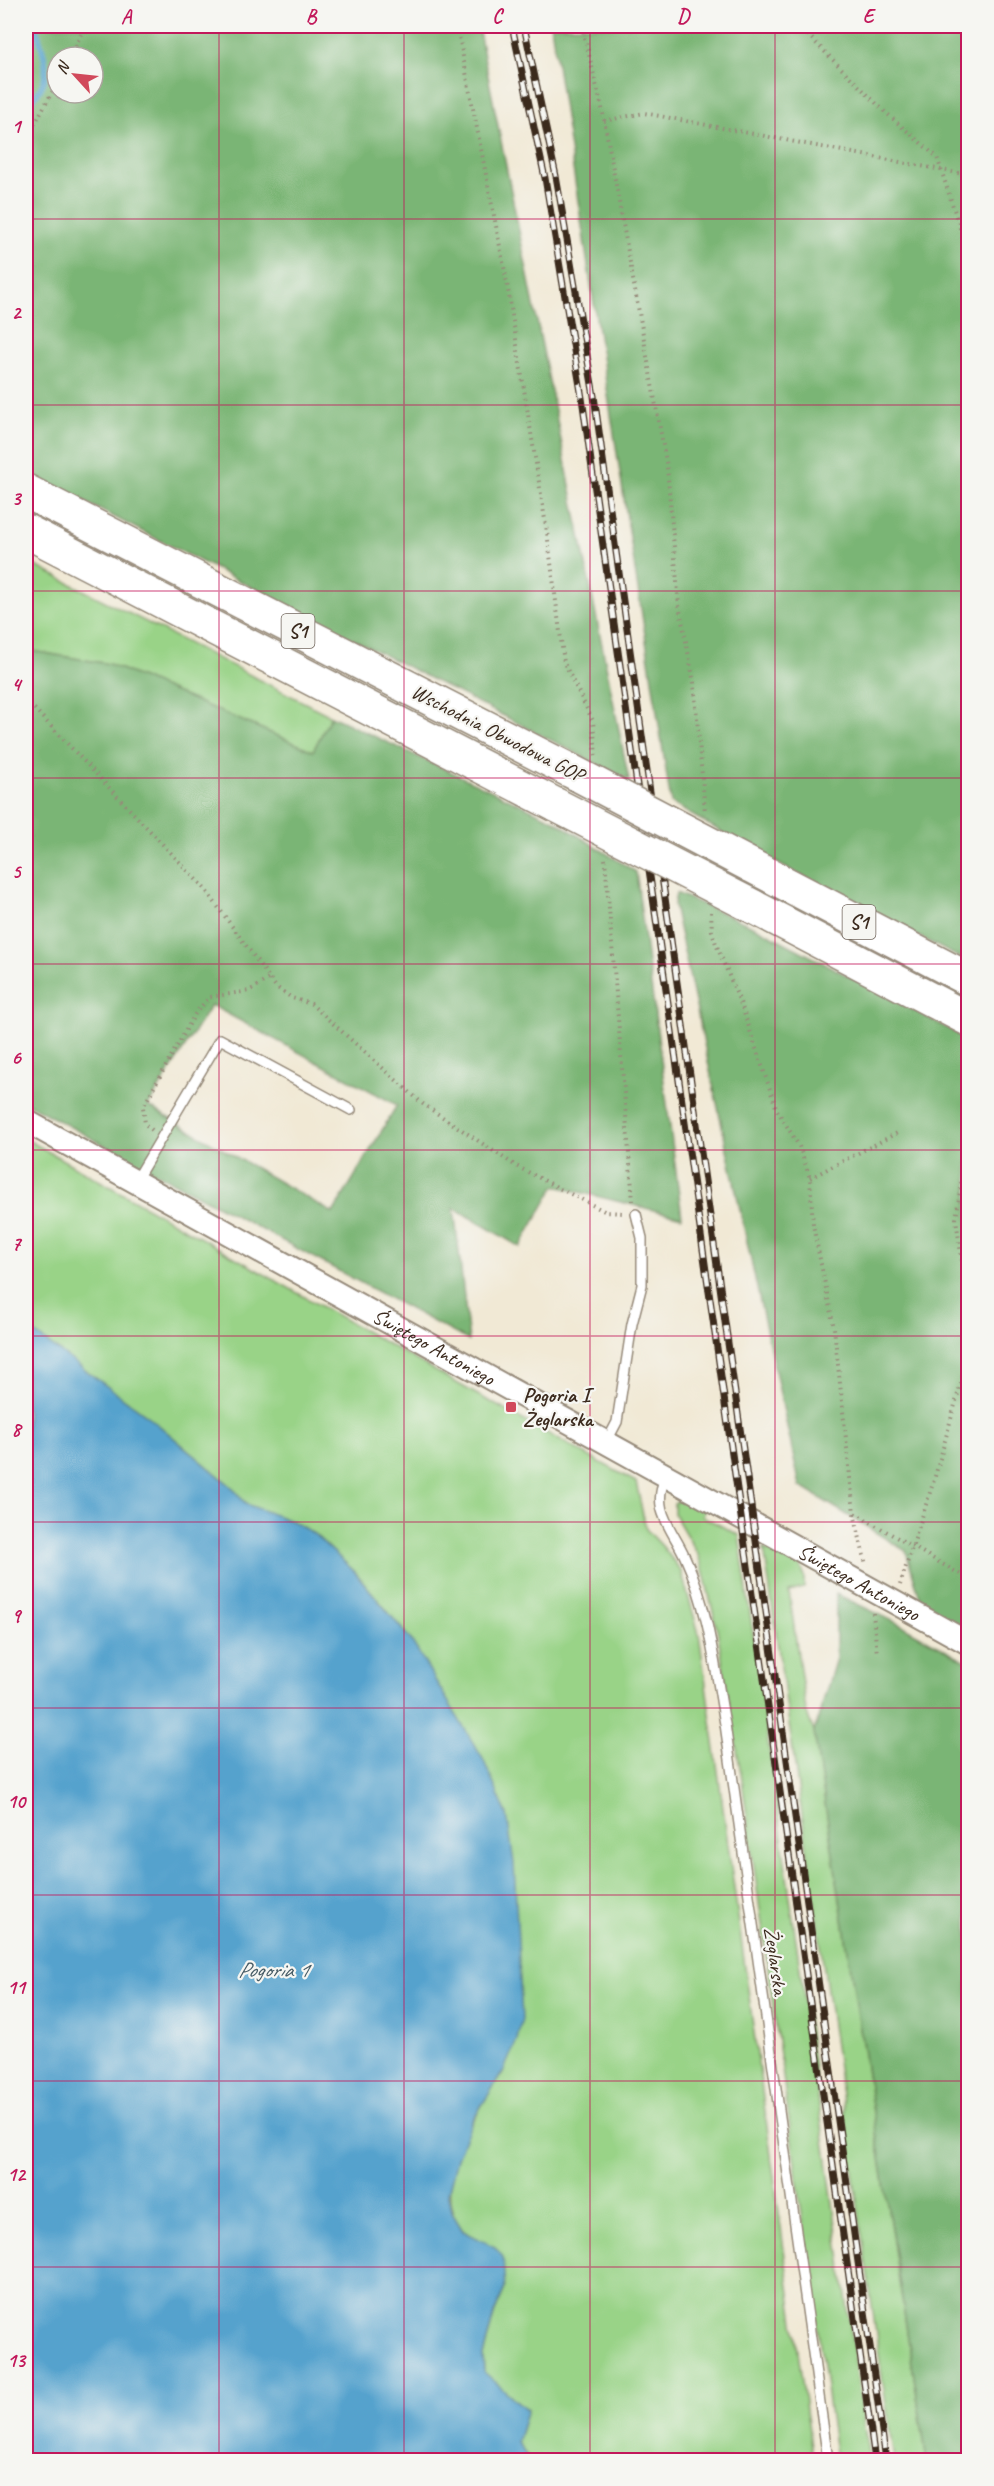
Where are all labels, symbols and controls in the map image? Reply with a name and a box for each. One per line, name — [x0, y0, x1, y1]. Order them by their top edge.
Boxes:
text: A — [121, 4, 133, 29]
text: B — [306, 4, 318, 29]
text: C — [492, 4, 504, 29]
text: D — [677, 4, 691, 29]
text: E — [863, 4, 877, 29]
north arrow — [45, 45, 105, 105]
text: N — [51, 57, 75, 78]
text: 1 — [12, 114, 23, 139]
text: 2 — [12, 300, 23, 325]
text: 3 — [12, 486, 23, 511]
road number: S1 — [282, 614, 314, 648]
text: 4 — [12, 672, 24, 697]
street label: Wschodnia Obwodowa GOP — [407, 678, 592, 789]
text: 5 — [12, 859, 23, 884]
road number: S1 — [842, 905, 876, 939]
text: 6 — [11, 1045, 22, 1070]
text: 7 — [12, 1231, 23, 1256]
street label: Świętego Antoniego — [368, 1303, 500, 1392]
place label: Pogoria I Żeglarska — [523, 1382, 595, 1432]
marker: Pogoria I Żeglarska — [504, 1400, 518, 1414]
text: 8 — [12, 1417, 24, 1442]
street label: Świętego Antoniego — [793, 1538, 926, 1627]
text: 9 — [12, 1603, 23, 1628]
text: 10 — [7, 1789, 27, 1814]
street label: Żeglarska — [758, 1925, 794, 1999]
water label: Pogoria 1 — [238, 1956, 312, 1984]
text: 11 — [7, 1975, 27, 2000]
text: 12 — [7, 2162, 27, 2187]
text: 13 — [7, 2348, 27, 2373]

